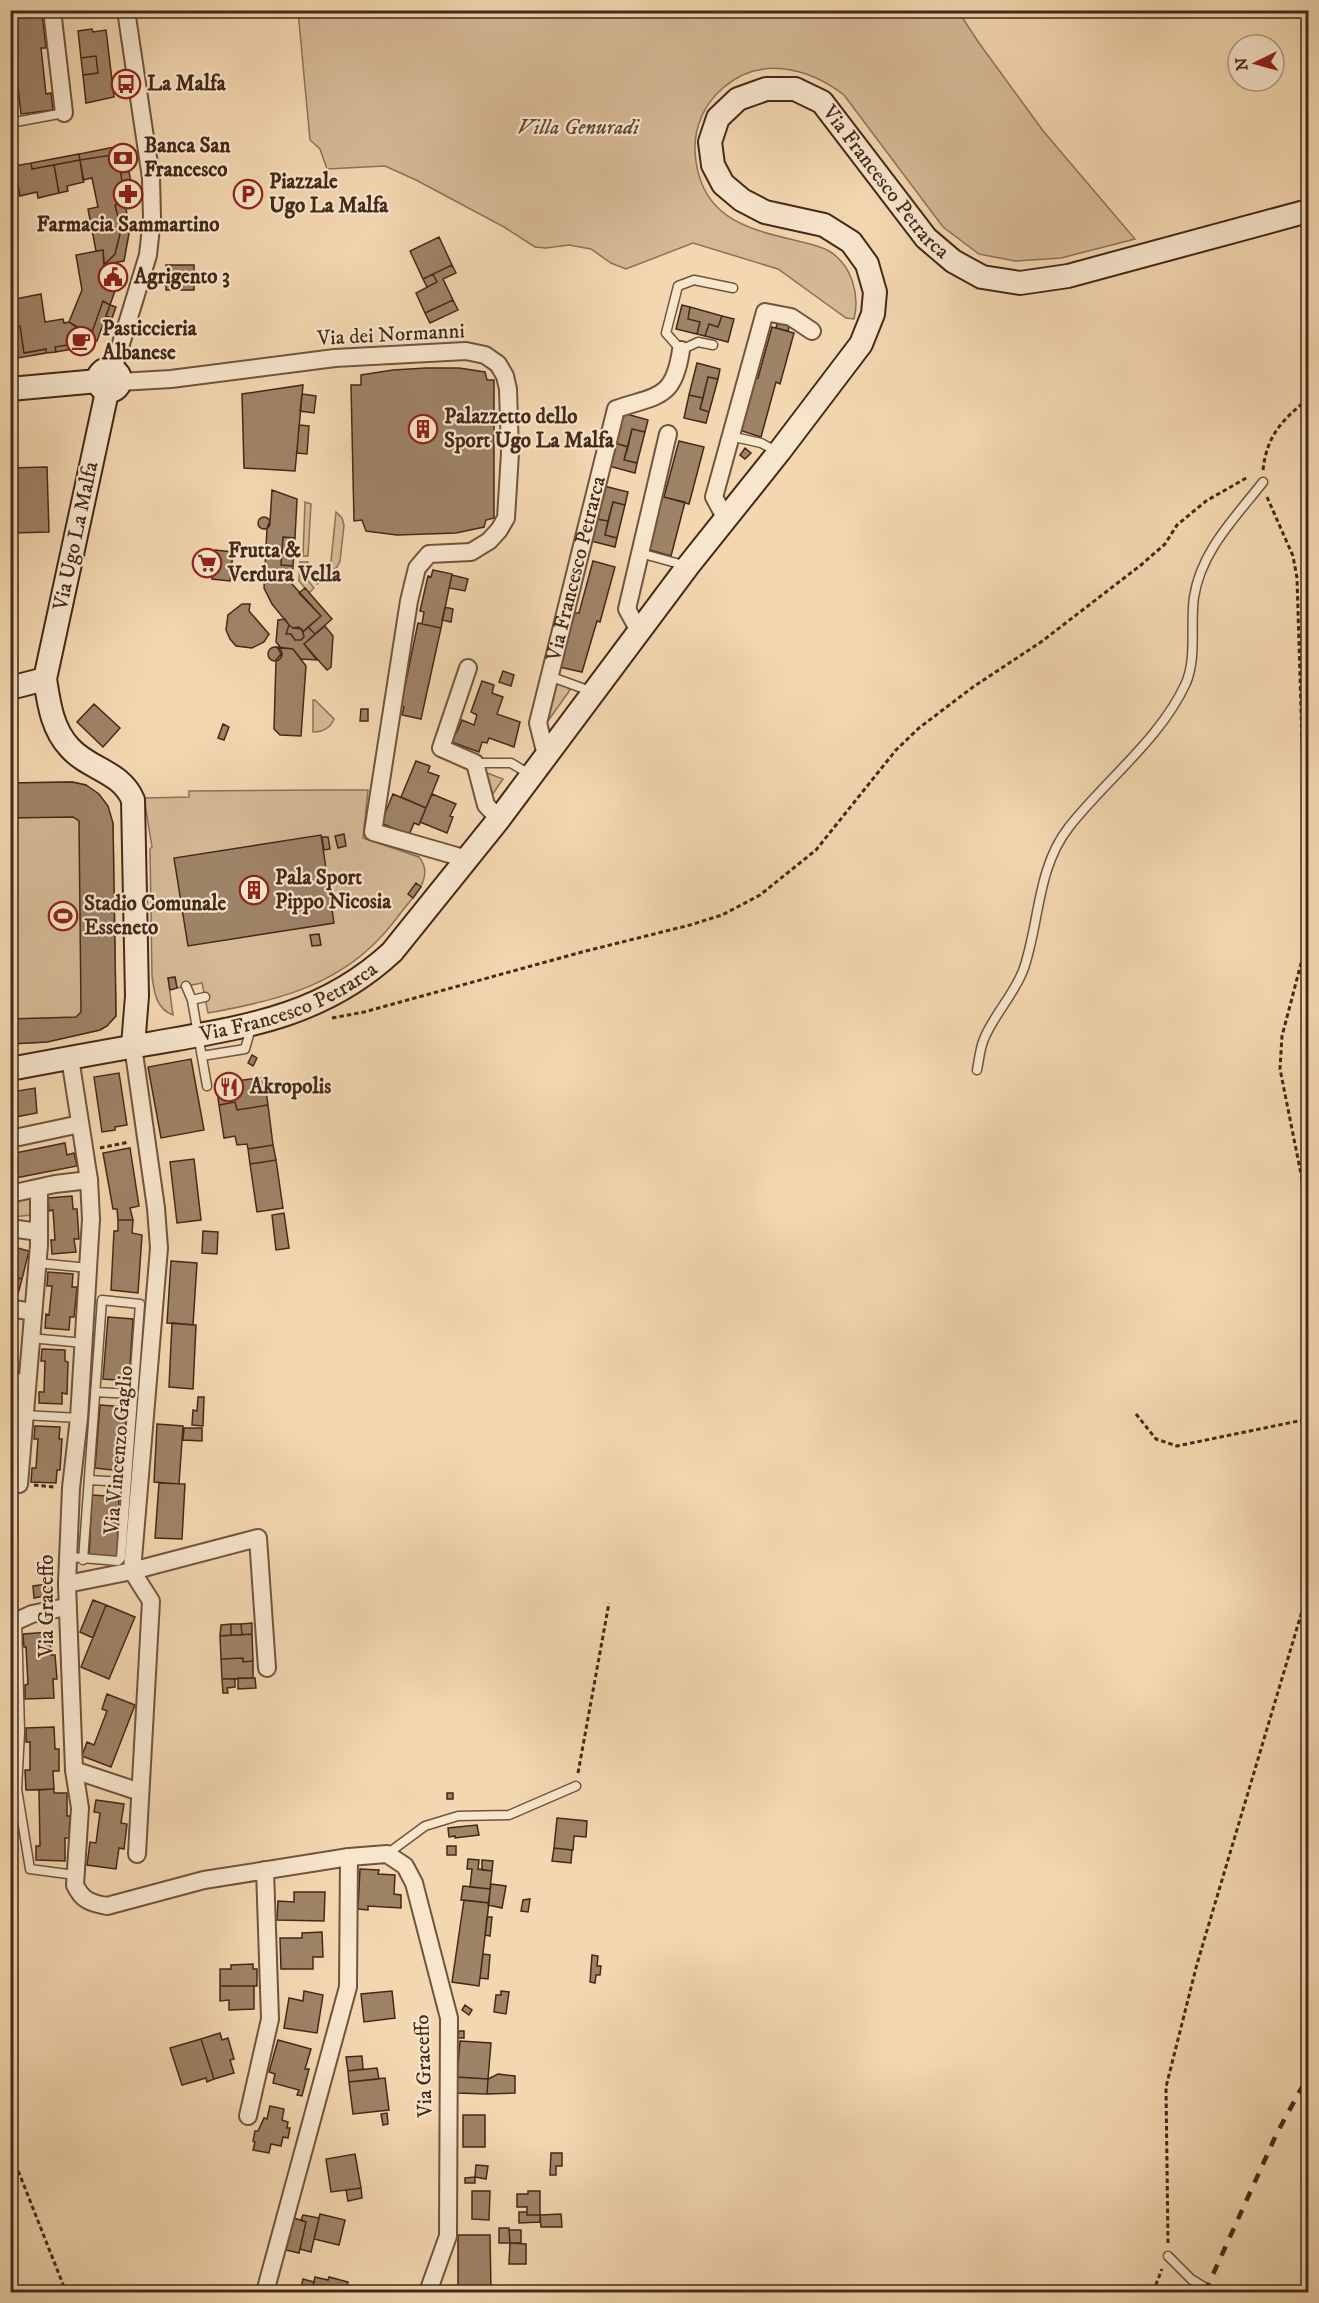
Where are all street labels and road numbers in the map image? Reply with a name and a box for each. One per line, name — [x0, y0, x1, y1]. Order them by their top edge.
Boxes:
street label: Via Francesco Petrarca — [816, 99, 955, 265]
street label: Via dei Normanni — [315, 318, 466, 352]
street label: Via Ugo La Malfa — [47, 459, 104, 614]
street label: Via Francesco Petrarca — [541, 473, 612, 665]
street label: Via Francesco Petrarca — [197, 956, 383, 1048]
street label: Via Vincenzo Gaglio — [99, 1364, 139, 1537]
street label: Via Graceffo — [34, 1554, 60, 1659]
street label: Via Graceffo — [409, 2014, 439, 2119]

